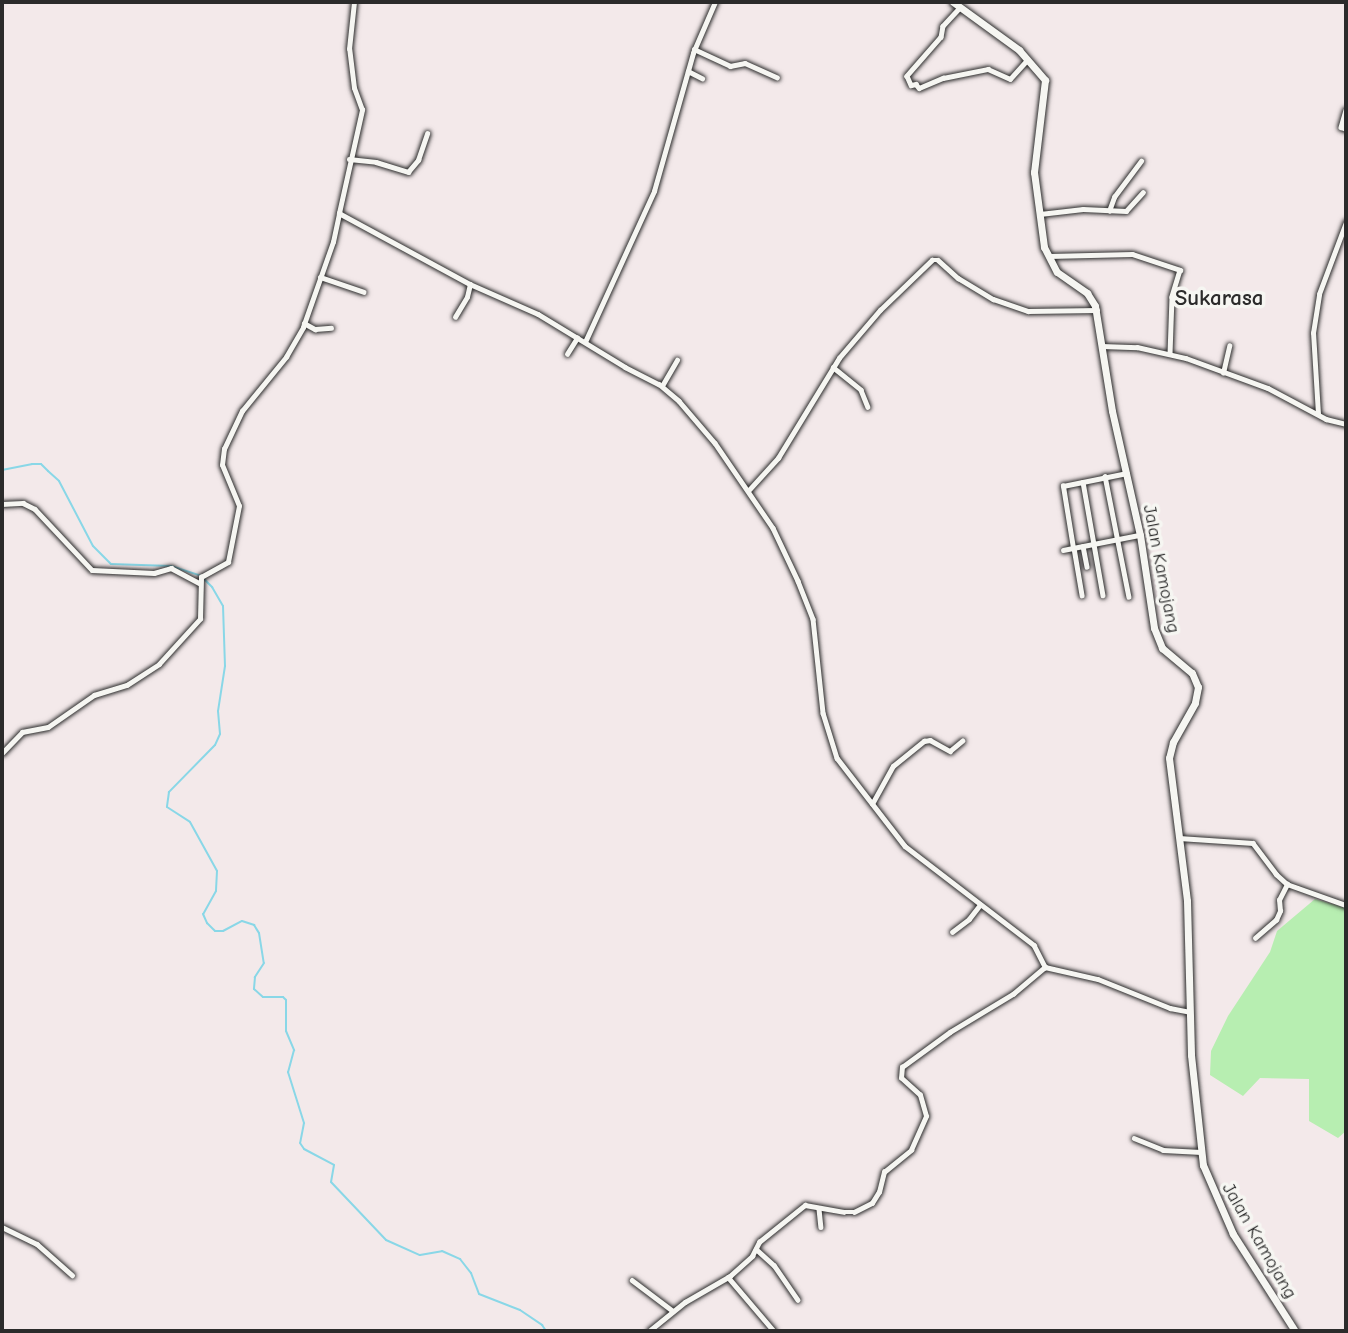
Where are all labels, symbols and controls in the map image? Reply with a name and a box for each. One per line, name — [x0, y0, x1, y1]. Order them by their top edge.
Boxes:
district label: Sukarasa — [1175, 284, 1263, 312]
street label: Jalan Kamojang — [1137, 503, 1185, 635]
street label: Jalan Kamojang — [1217, 1179, 1301, 1303]

